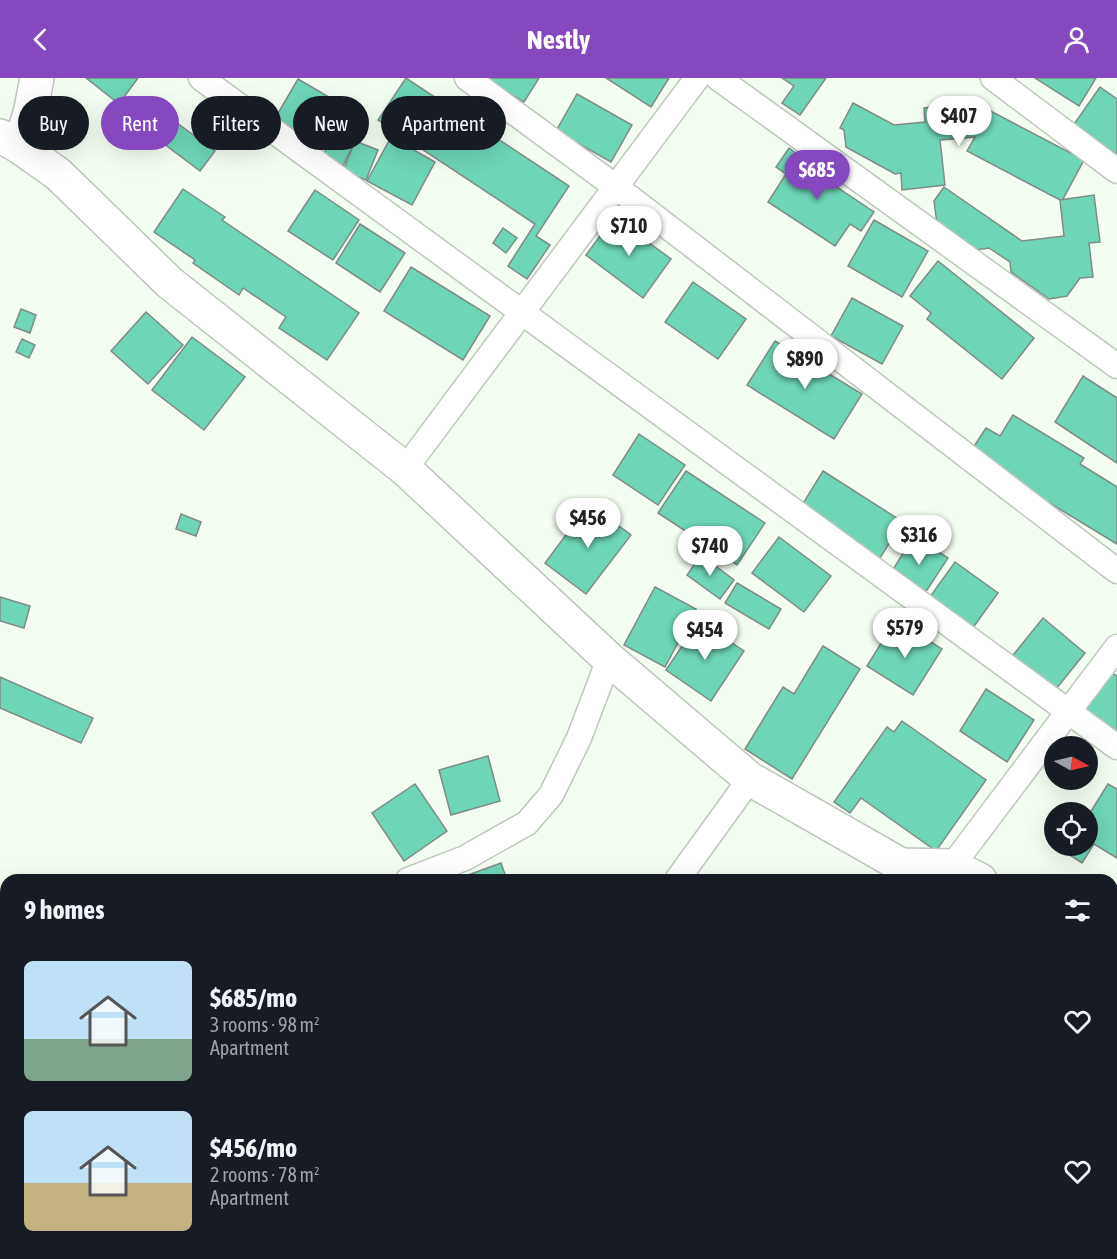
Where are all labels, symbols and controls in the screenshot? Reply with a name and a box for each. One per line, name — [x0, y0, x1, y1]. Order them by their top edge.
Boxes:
icon: back — [24, 23, 57, 56]
icon: person — [1060, 23, 1093, 56]
text: Nestly — [527, 24, 590, 55]
chip: Buy — [18, 96, 89, 150]
chip: Rent — [101, 96, 179, 150]
chip: Filters — [191, 96, 281, 150]
chip: New — [293, 96, 369, 150]
chip: Apartment — [381, 96, 506, 150]
pin: $407 — [923, 96, 995, 147]
text: $407 — [941, 104, 977, 127]
pin: $685 — [781, 150, 853, 201]
text: $685 — [799, 158, 835, 181]
pin: $710 — [593, 206, 665, 257]
text: $710 — [611, 214, 647, 237]
pin: $890 — [769, 339, 841, 390]
text: $890 — [787, 347, 823, 370]
pin: $456 — [552, 498, 624, 549]
text: $456 — [570, 506, 606, 529]
pin: $316 — [883, 515, 955, 566]
text: $316 — [901, 523, 937, 546]
pin: $740 — [674, 526, 746, 577]
text: $740 — [692, 534, 728, 557]
pin: $579 — [869, 608, 941, 659]
pin: $454 — [669, 610, 741, 661]
text: $579 — [887, 616, 923, 639]
text: $454 — [687, 618, 723, 641]
north arrow — [1044, 736, 1098, 790]
map controls — [1044, 736, 1098, 856]
button: locate — [1044, 802, 1098, 856]
icon: filters — [1061, 894, 1094, 927]
text: 9 homes — [24, 895, 104, 925]
text: $685/mo — [210, 983, 297, 1013]
icon: home — [72, 985, 144, 1057]
icon: heart — [1061, 1005, 1094, 1038]
text: 3 rooms · 98 m² — [210, 1013, 320, 1036]
text: Apartment — [210, 1036, 289, 1059]
text: $456/mo — [210, 1133, 297, 1163]
icon: home — [72, 1135, 144, 1207]
icon: heart — [1061, 1155, 1094, 1188]
text: 2 rooms · 78 m² — [210, 1163, 320, 1186]
text: Apartment — [210, 1186, 289, 1209]

